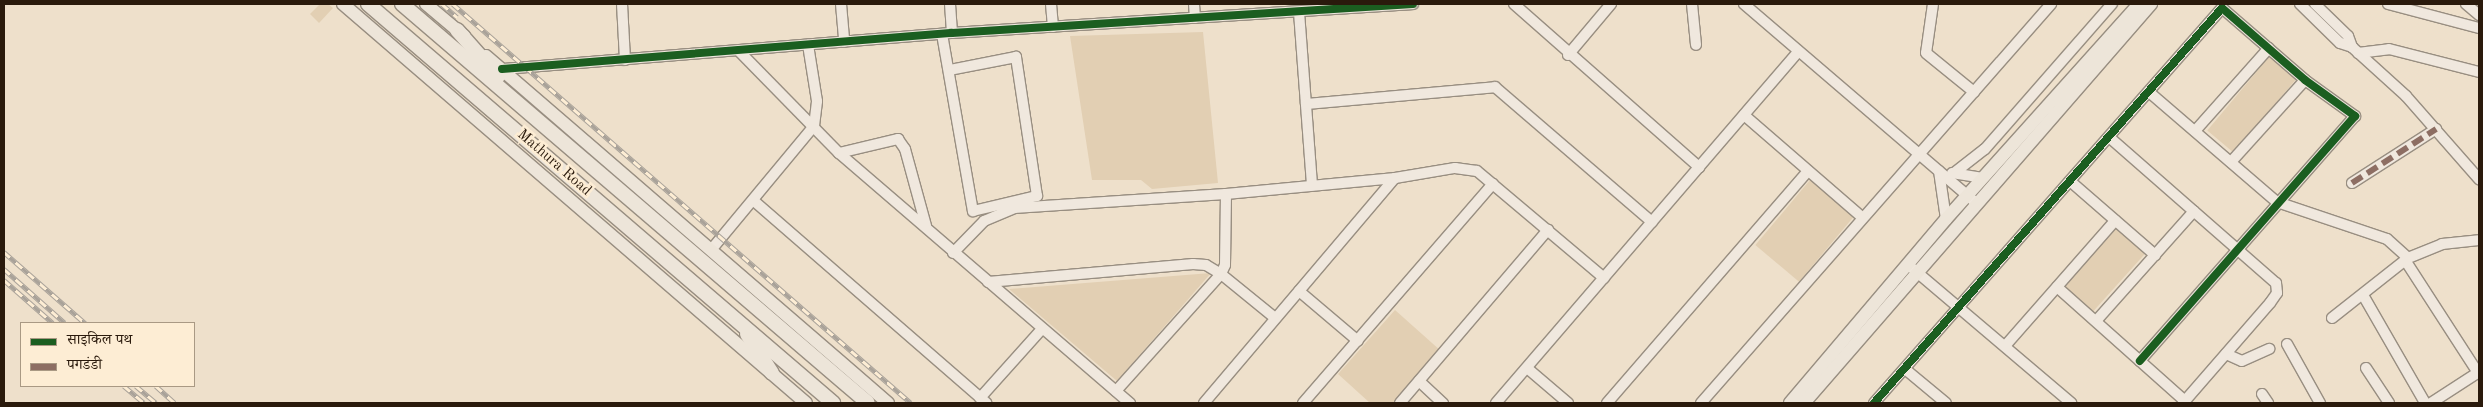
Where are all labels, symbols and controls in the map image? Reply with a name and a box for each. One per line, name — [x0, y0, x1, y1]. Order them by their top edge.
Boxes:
street label: Mathura Road — [513, 126, 595, 200]
legend — [20, 322, 195, 387]
text: साइकिल पथ — [67, 333, 132, 348]
text: पगडंडी — [67, 358, 102, 373]

